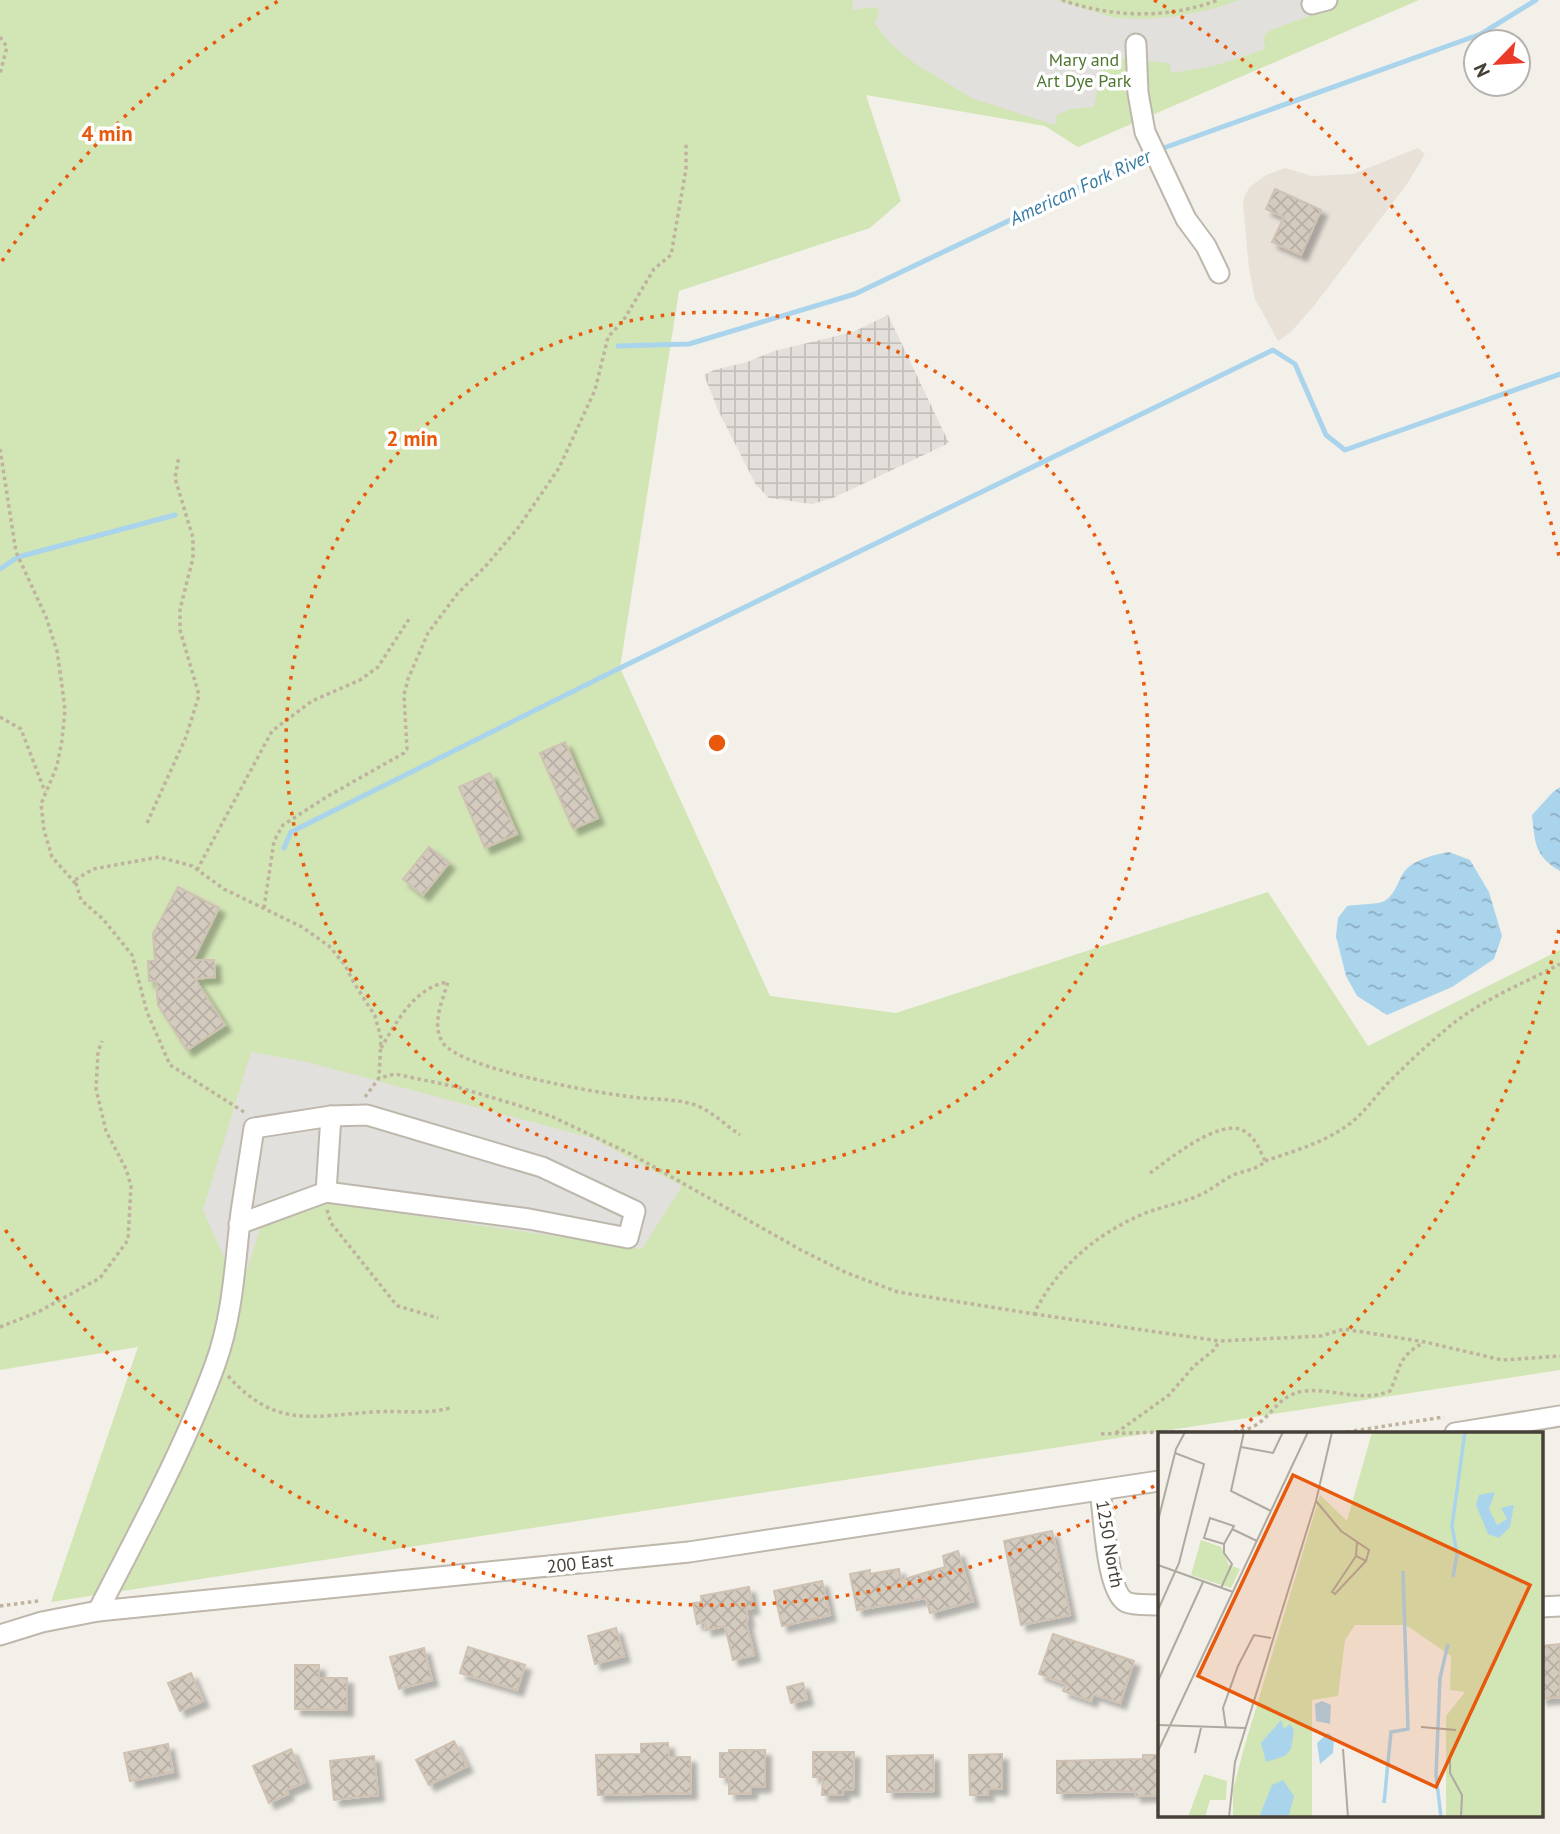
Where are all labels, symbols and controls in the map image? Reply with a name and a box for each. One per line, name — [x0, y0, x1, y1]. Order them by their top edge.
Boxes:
north arrow — [1462, 28, 1532, 98]
park label: Mary and Art Dye Park — [1037, 48, 1132, 92]
text: N — [1468, 59, 1495, 81]
text: 4 min — [81, 120, 133, 147]
water label: American Fork River — [1005, 143, 1156, 231]
text: 2 min — [386, 425, 438, 452]
centre of rings — [705, 731, 729, 755]
inset map — [1158, 1432, 1542, 1816]
street label: 1250 North — [1091, 1498, 1129, 1590]
street label: 200 East — [546, 1548, 614, 1578]

